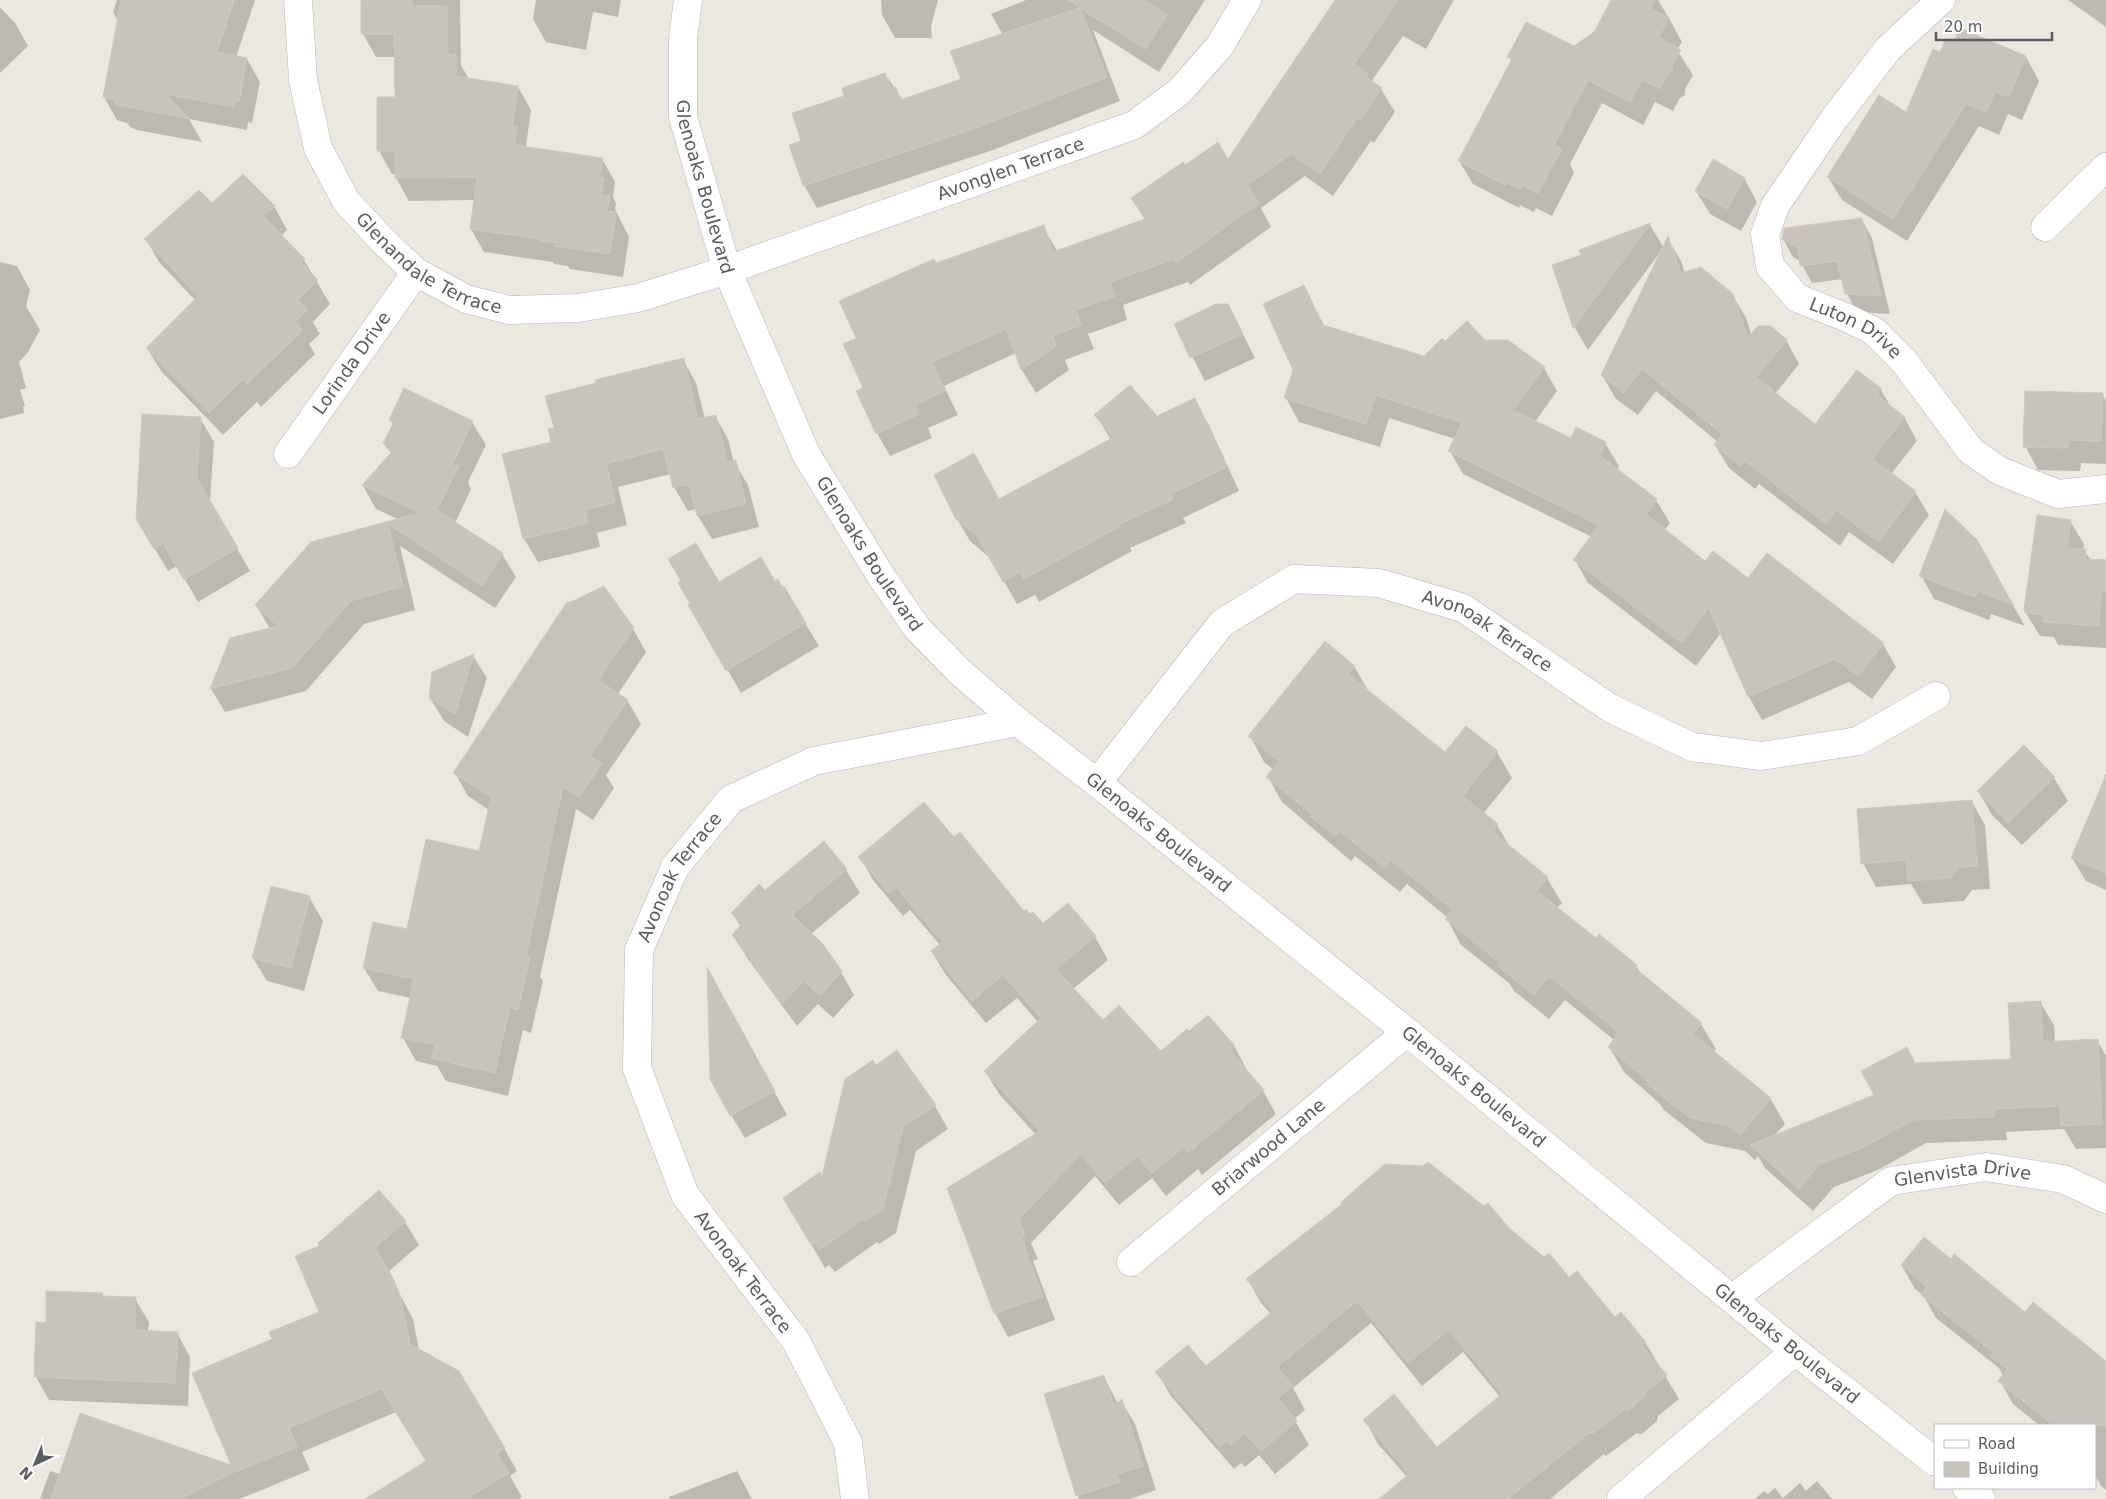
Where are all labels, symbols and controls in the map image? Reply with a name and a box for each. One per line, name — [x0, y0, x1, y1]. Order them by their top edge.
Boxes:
scale bar — [1936, 10, 2052, 42]
text: 20 m — [1944, 18, 1982, 36]
street label: Glenoaks Boulevard — [673, 100, 739, 276]
street label: Avonglen Terrace — [934, 133, 1087, 204]
street label: Glenandale Terrace — [352, 208, 504, 318]
street label: Luton Drive — [1806, 293, 1906, 363]
street label: Lorinda Drive — [308, 307, 395, 418]
street label: Glenoaks Boulevard — [812, 472, 927, 635]
street label: Avonoak Terrace — [1420, 585, 1557, 676]
street label: Glenoaks Boulevard — [1082, 767, 1236, 897]
street label: Avonoak Terrace — [633, 808, 726, 945]
street label: Glenoaks Boulevard — [1398, 1021, 1550, 1152]
street label: Briarwood Lane — [1207, 1094, 1329, 1200]
street label: Glenvista Drive — [1893, 1156, 2033, 1190]
street label: Avonoak Terrace — [690, 1206, 796, 1337]
street label: Glenoaks Boulevard — [1711, 1278, 1864, 1408]
legend — [1934, 1424, 2096, 1489]
text: Road — [1978, 1435, 2016, 1453]
north arrow — [10, 1439, 60, 1489]
text: Building — [1978, 1460, 2039, 1478]
text: N — [16, 1464, 36, 1483]

